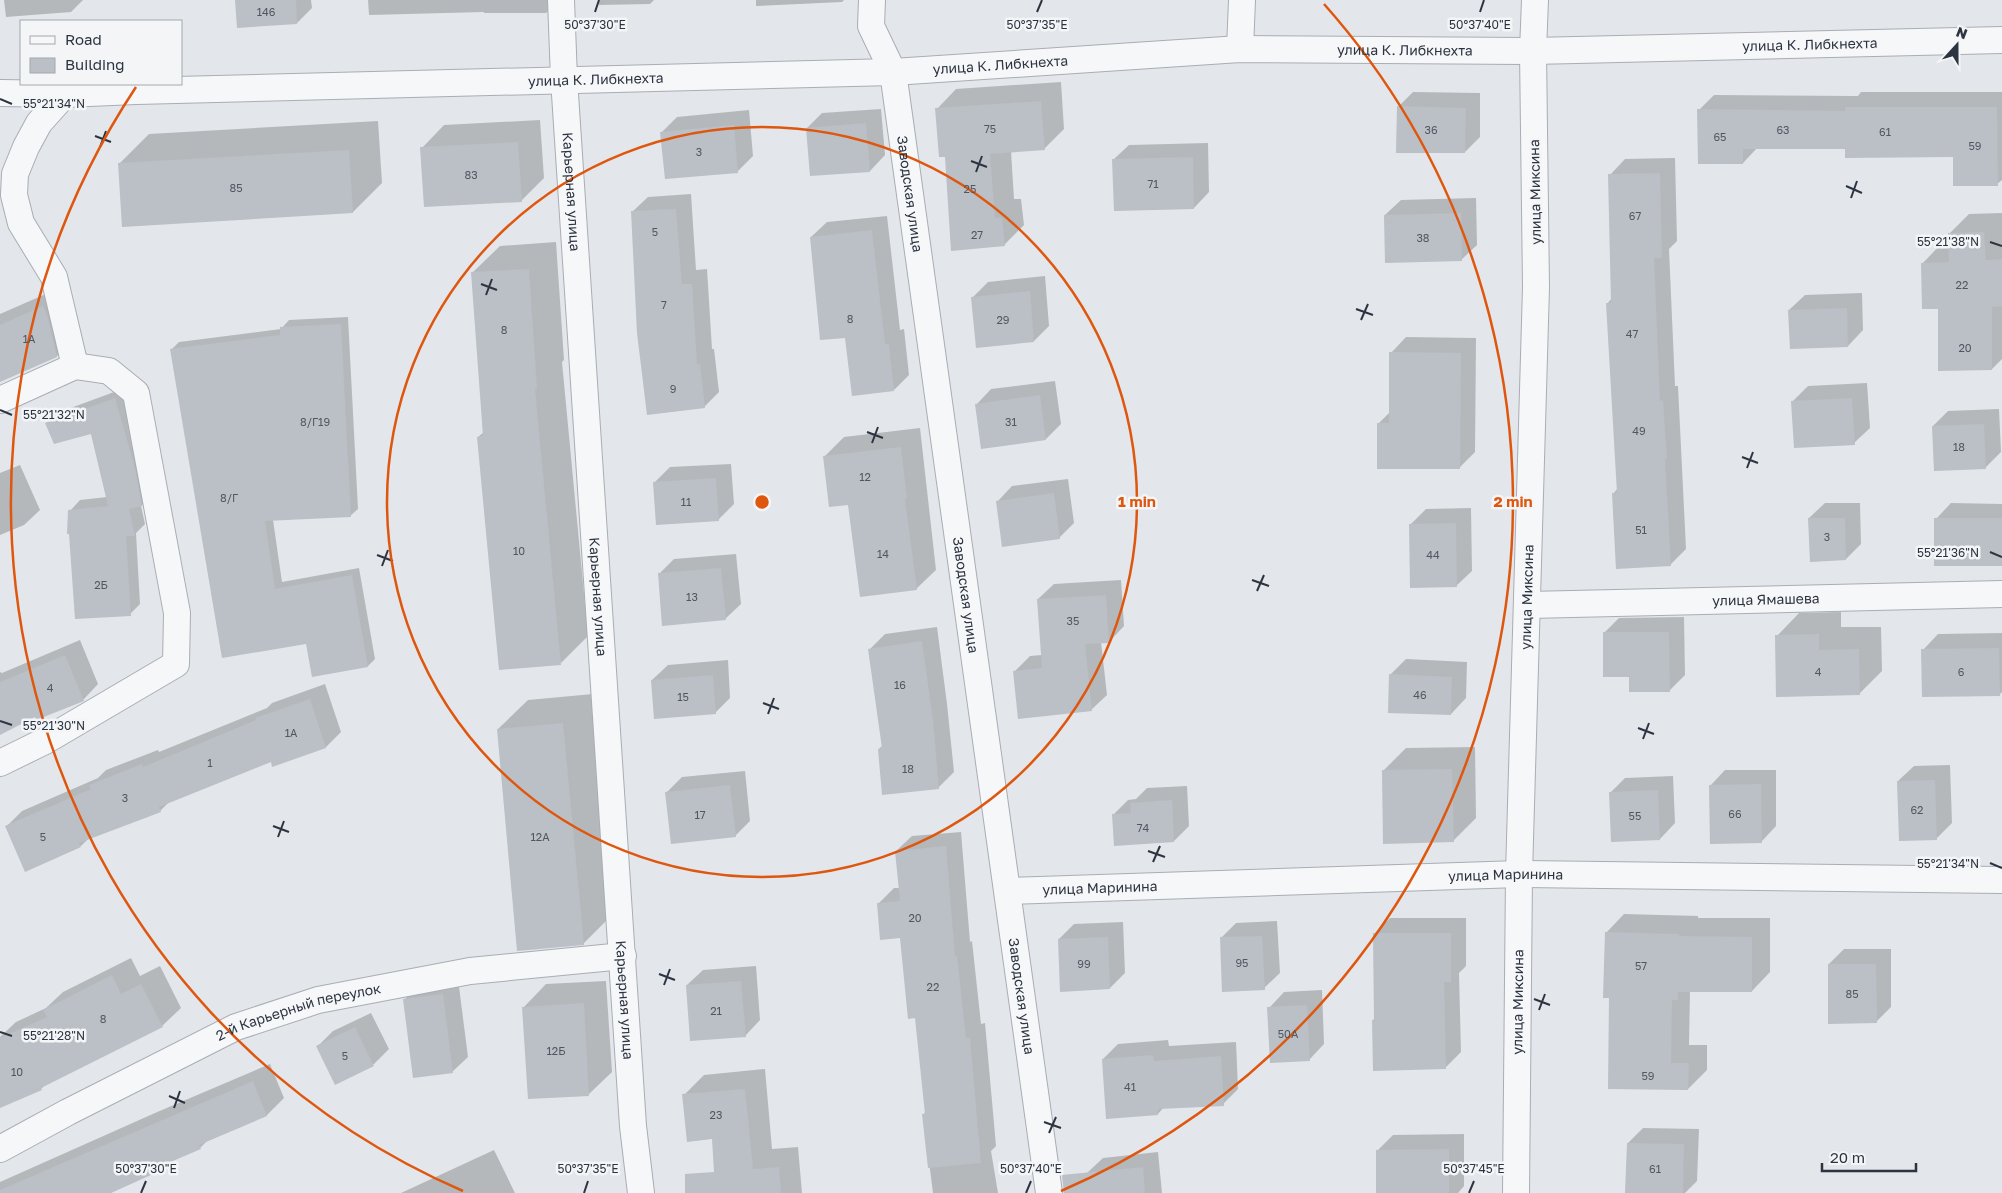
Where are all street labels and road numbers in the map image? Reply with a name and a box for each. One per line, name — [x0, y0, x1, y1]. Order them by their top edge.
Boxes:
street label: улица К. Либкнехта — [1742, 34, 1878, 54]
street label: улица К. Либкнехта — [1337, 41, 1473, 59]
street label: улица К. Либкнехта — [932, 51, 1069, 77]
street label: улица К. Либкнехта — [528, 69, 664, 89]
street label: Карьерная улица — [560, 131, 584, 252]
street label: Заводская улица — [894, 134, 927, 253]
street label: улица Миксина — [1525, 139, 1544, 245]
street label: Заводская улица — [950, 535, 983, 654]
street label: Карьерная улица — [586, 537, 611, 657]
street label: улица Миксина — [1516, 544, 1537, 650]
street label: улица Ямашева — [1712, 589, 1820, 609]
street label: улица Маринина — [1448, 865, 1563, 884]
street label: улица Маринина — [1042, 877, 1158, 898]
street label: Заводская улица — [1006, 937, 1039, 1055]
street label: Карьерная улица — [613, 940, 638, 1060]
street label: улица Миксина — [1508, 949, 1526, 1055]
street label: 2-й Карьерный переулок — [213, 979, 382, 1044]

